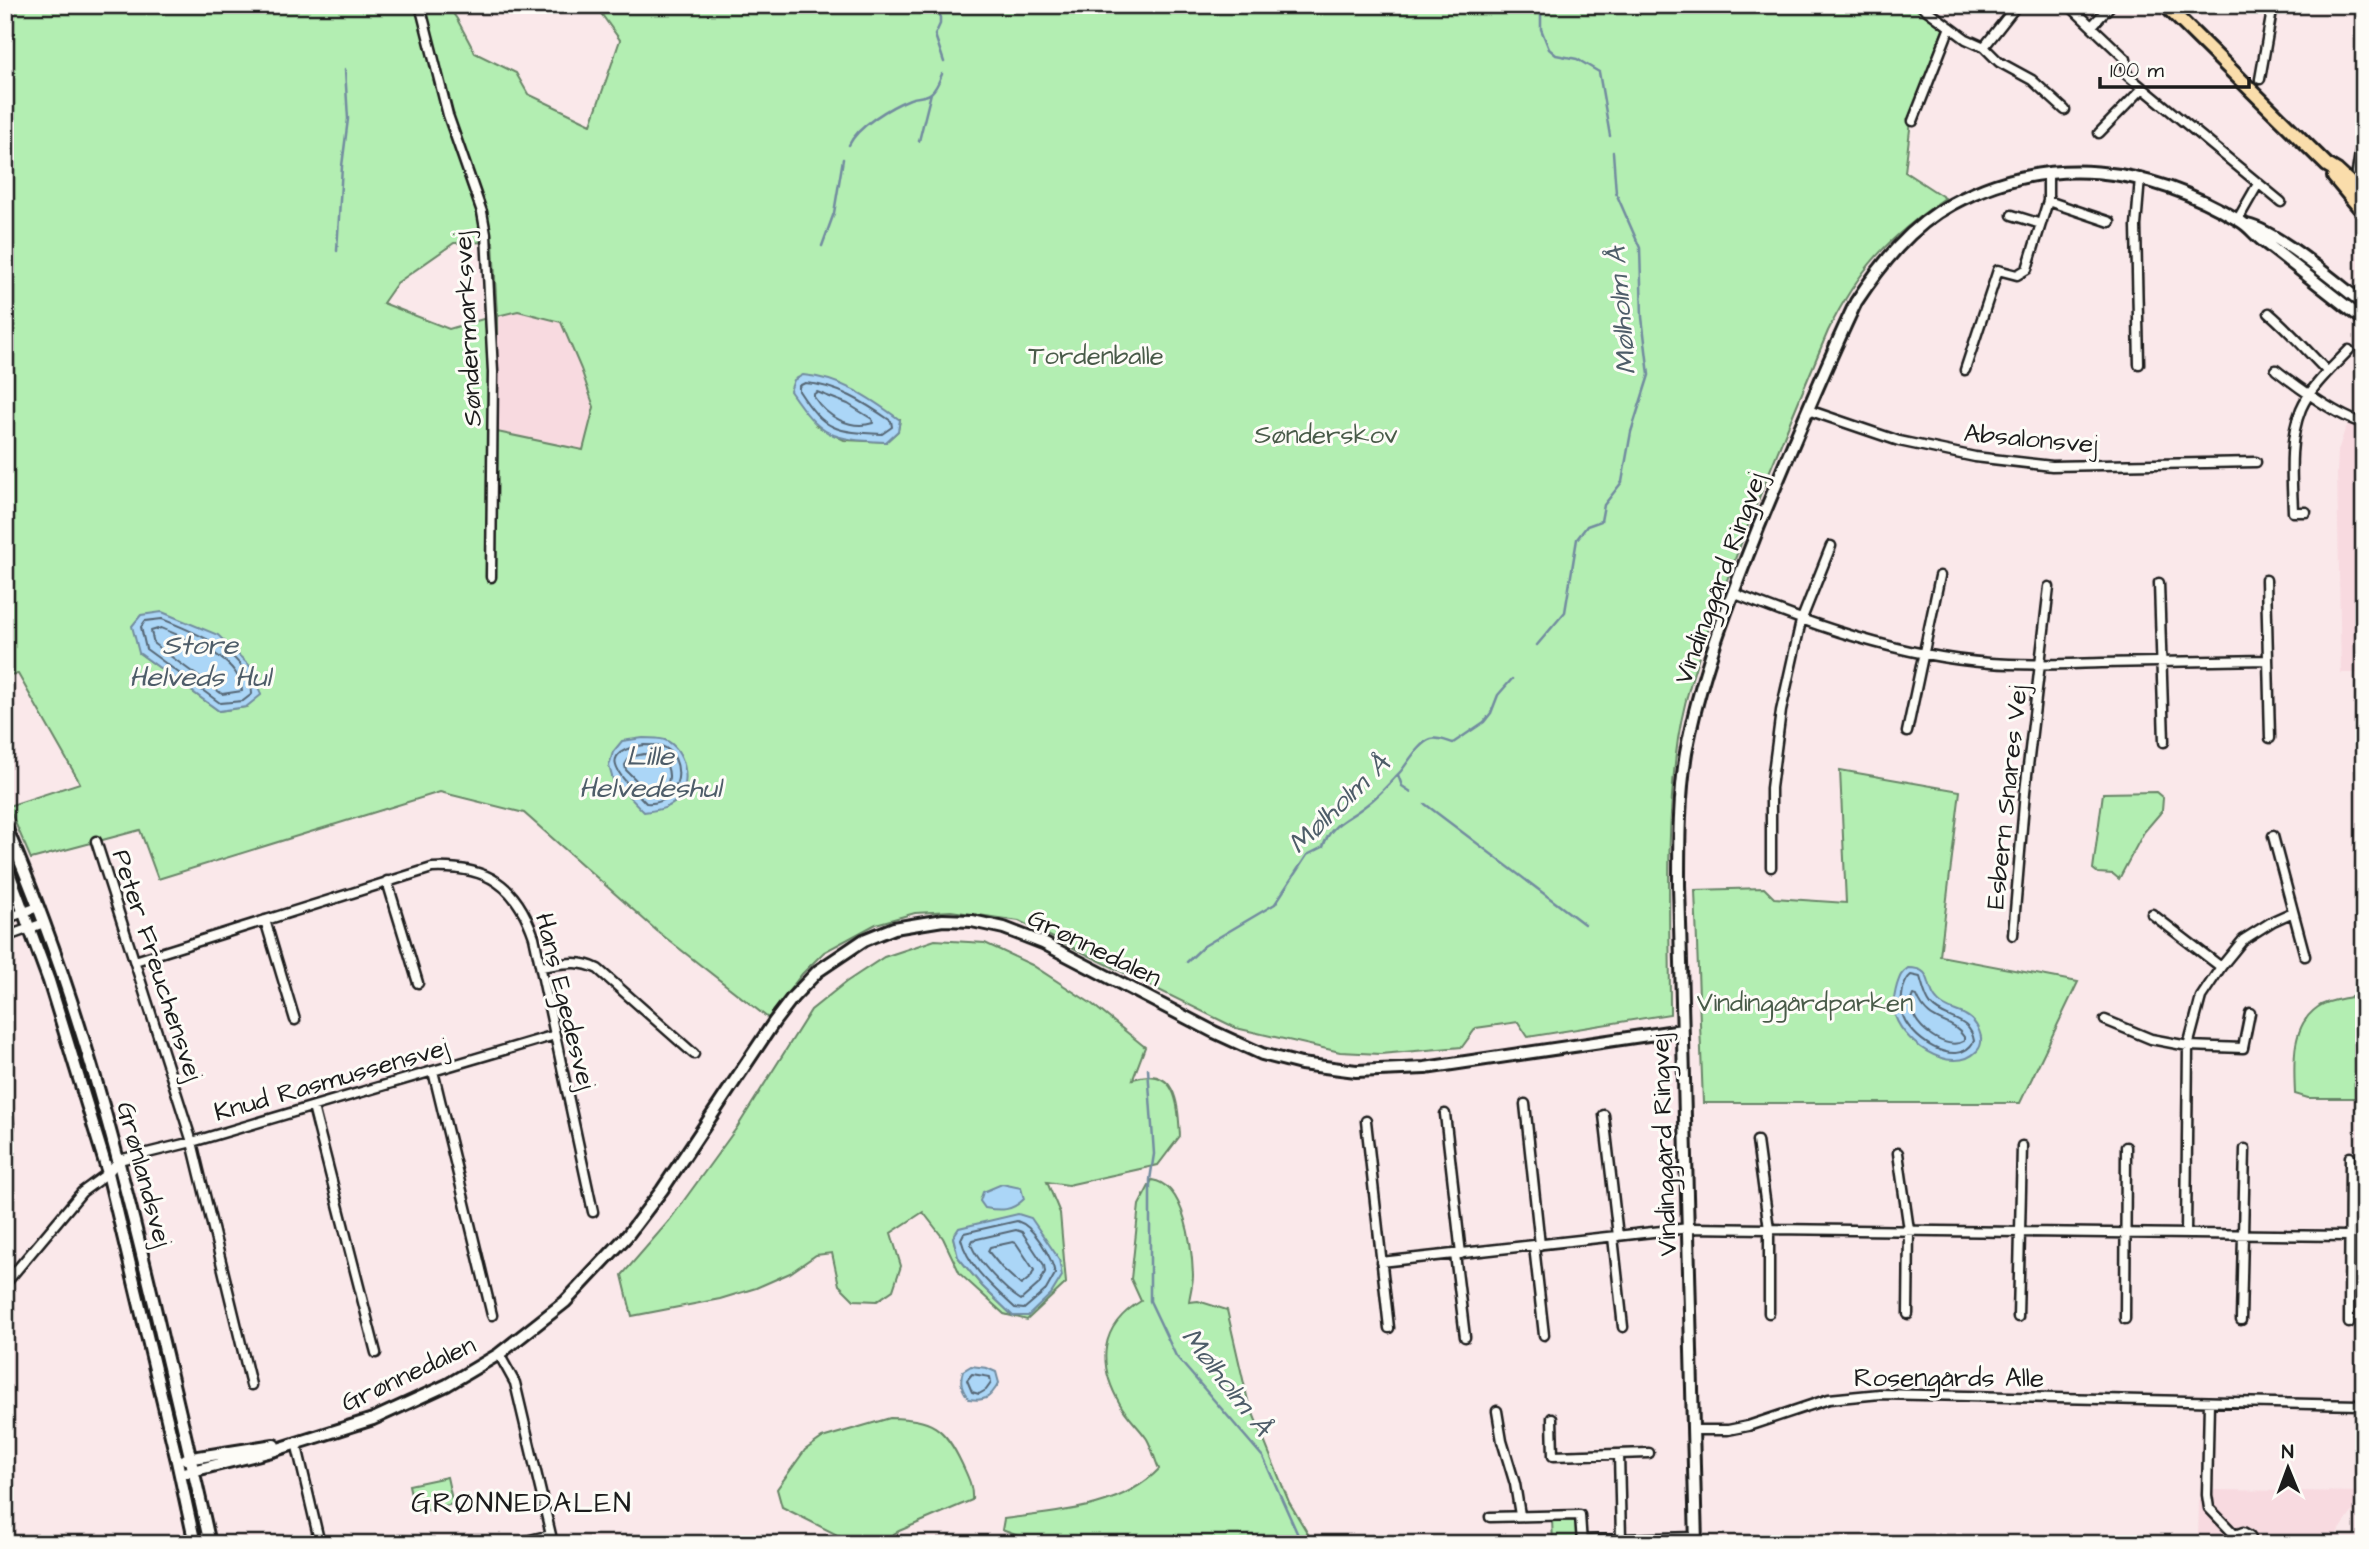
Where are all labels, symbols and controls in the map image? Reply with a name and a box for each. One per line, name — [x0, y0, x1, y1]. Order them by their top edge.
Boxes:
scale bar — [2100, 46, 2248, 90]
text: 100 m — [2110, 56, 2165, 85]
street label: Søndermarksvej — [445, 230, 491, 427]
water label: Mølholm Å — [1596, 243, 1647, 376]
park label: Tordenballe — [1028, 338, 1164, 374]
street label: Absalonsvej — [1962, 415, 2100, 463]
park label: Sønderskov — [1254, 417, 1398, 453]
street label: Vindinggård Ringvej — [1665, 467, 1777, 690]
water label: Store Helveds Hul — [129, 626, 274, 697]
street label: Esbern Snares Vej — [1977, 683, 2037, 911]
water label: Lille Helvedeshul — [579, 737, 725, 808]
water label: Mølholm Å — [1279, 744, 1400, 863]
street label: Peter Freuchensvej — [103, 845, 212, 1086]
street label: Grønnedalen — [1022, 900, 1168, 996]
street label: Hans Egedesvej — [524, 909, 604, 1094]
park label: Vindinggårdparken — [1697, 985, 1913, 1023]
street label: Knud Rasmussensvej — [210, 1029, 453, 1131]
street label: Vindinggård Ringvej — [1642, 1033, 1688, 1257]
street label: Grønlandsvej — [107, 1098, 181, 1251]
water label: Mølholm Å — [1172, 1319, 1283, 1446]
street label: Grønnedalen — [335, 1327, 482, 1421]
street label: Rosengårds Alle — [1854, 1360, 2044, 1398]
north arrow — [2254, 1434, 2324, 1504]
text: N — [2282, 1439, 2294, 1466]
district label: GRØNNEDALEN — [411, 1484, 633, 1523]

